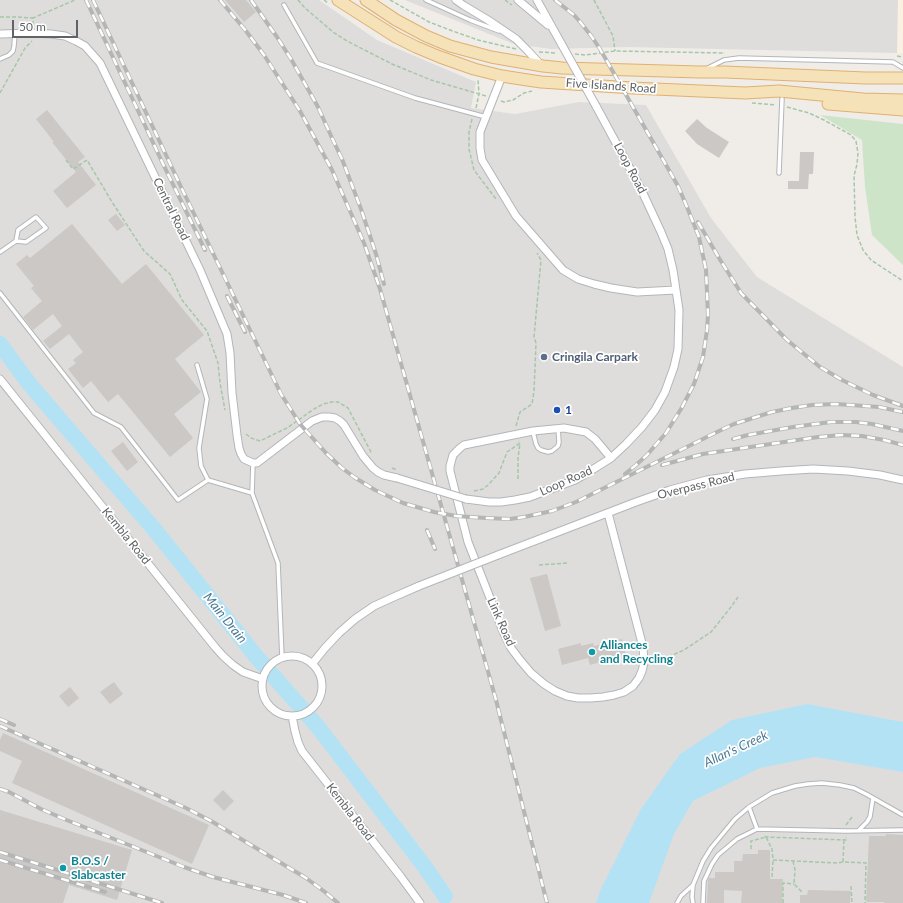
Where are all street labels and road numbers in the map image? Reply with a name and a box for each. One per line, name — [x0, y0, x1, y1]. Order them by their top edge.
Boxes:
street label: Five Islands Road — [565, 76, 657, 96]
street label: Loop Road — [611, 140, 649, 196]
street label: Central Road — [150, 175, 192, 243]
street label: Loop Road — [538, 463, 594, 499]
street label: Overpass Road — [656, 469, 736, 503]
street label: Kembla Road — [99, 505, 153, 567]
street label: Link Road — [484, 596, 518, 648]
street label: Kembla Road — [323, 780, 377, 844]

